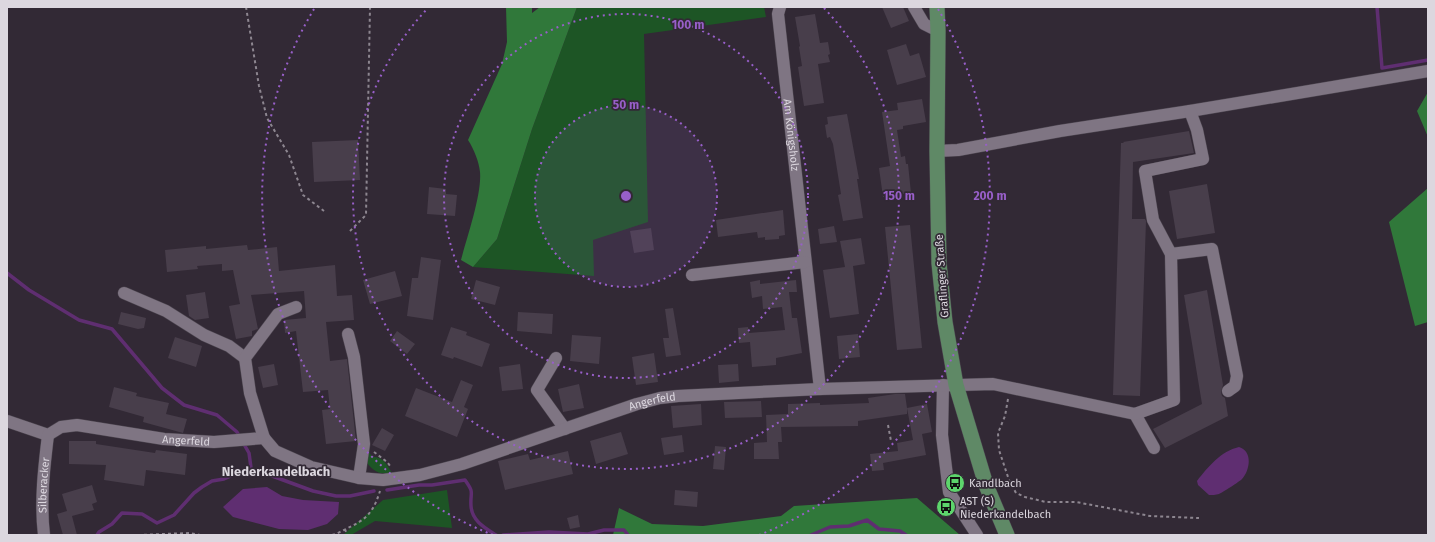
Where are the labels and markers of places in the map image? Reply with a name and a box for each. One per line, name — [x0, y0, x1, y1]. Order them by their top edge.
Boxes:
centre of rings — [619, 189, 633, 203]
bus stop icon: Kandlbach — [944, 472, 966, 494]
place label: Kandlbach — [969, 477, 1022, 490]
place label: AST (S) Niederkandelbach — [960, 495, 1051, 521]
bus stop icon: AST (S) Niederkandelbach — [935, 496, 957, 518]

